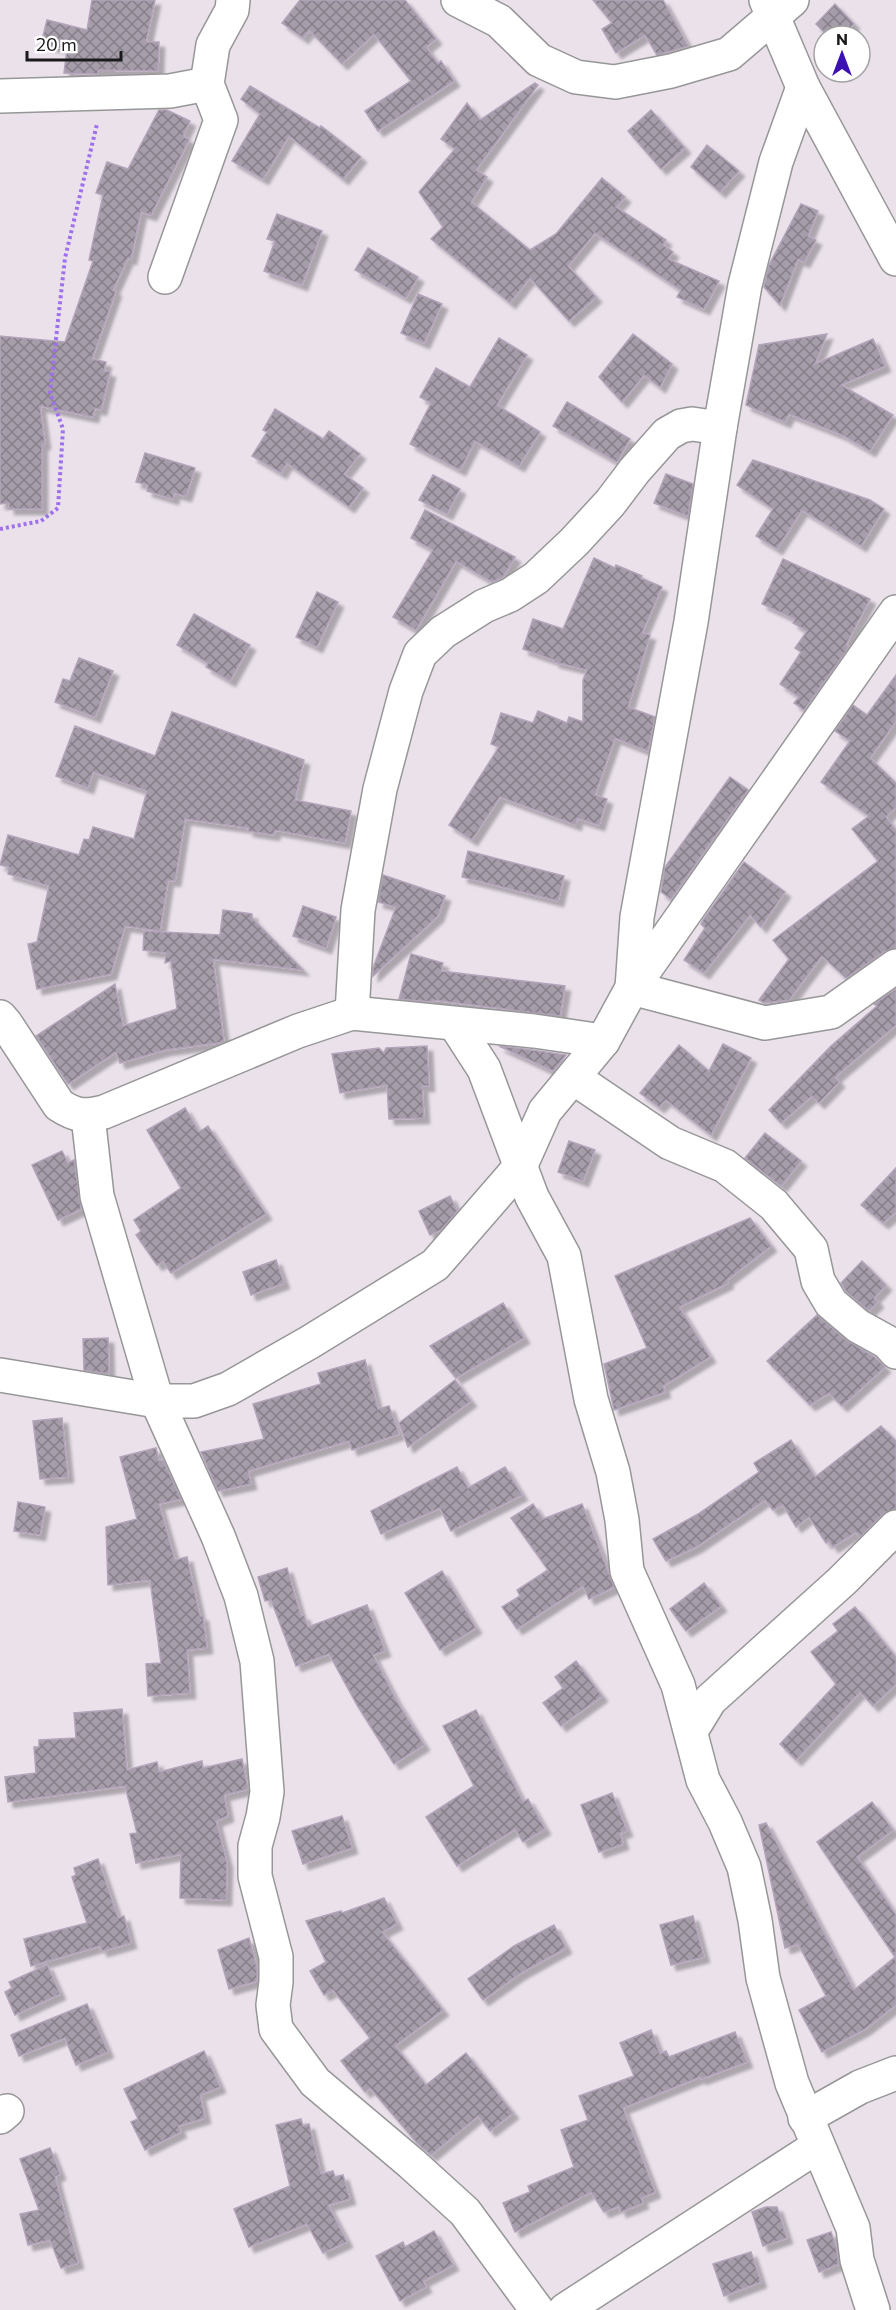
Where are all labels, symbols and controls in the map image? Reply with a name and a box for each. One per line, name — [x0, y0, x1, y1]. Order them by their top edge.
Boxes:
scale bar — [27, 24, 122, 62]
north arrow — [812, 24, 872, 84]
text: N — [836, 29, 848, 48]
text: 20 m — [36, 33, 77, 55]

